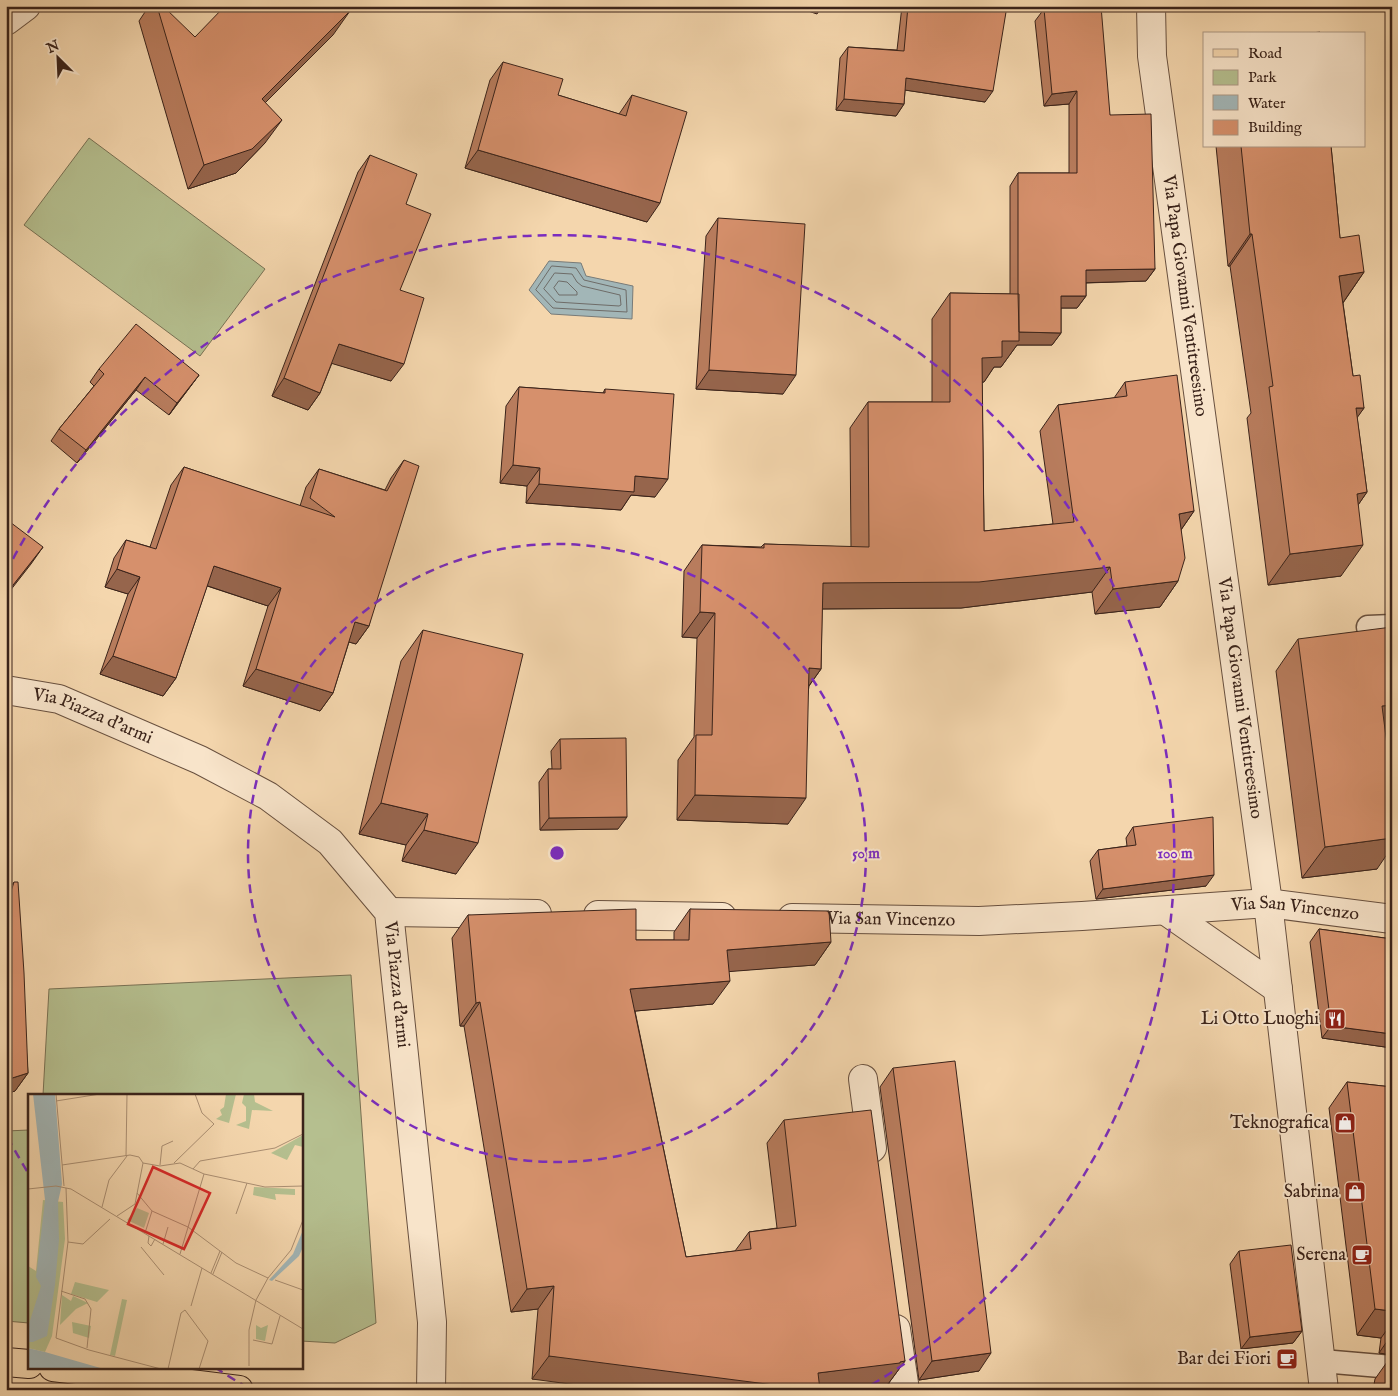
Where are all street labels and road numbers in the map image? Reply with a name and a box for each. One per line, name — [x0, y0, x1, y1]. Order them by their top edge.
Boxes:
street label: Via Papa Giovanni Ventitreesimo — [1157, 172, 1213, 418]
street label: Via Papa Giovanni Ventitreesimo — [1212, 575, 1268, 821]
street label: Via Piazza d'armi — [30, 683, 156, 750]
street label: Via San Vincenzo — [1229, 891, 1361, 926]
street label: Via San Vincenzo — [825, 907, 956, 932]
street label: Via Piazza d'armi — [378, 919, 415, 1049]

